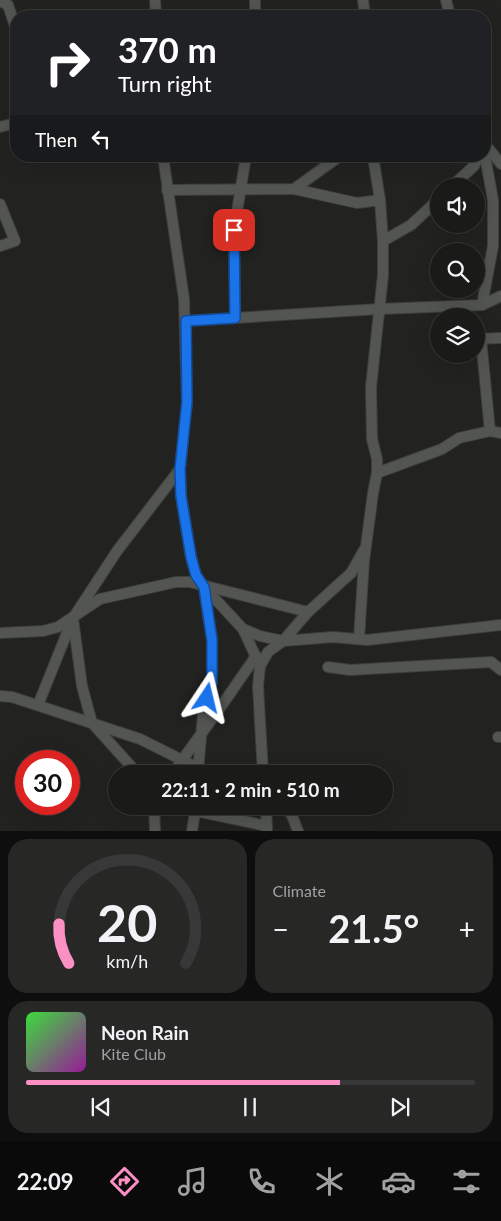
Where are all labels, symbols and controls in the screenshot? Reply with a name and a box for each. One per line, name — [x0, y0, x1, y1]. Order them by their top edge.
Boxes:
text: 370 m — [118, 28, 217, 70]
icon: right — [35, 30, 100, 95]
text: Turn right — [118, 70, 212, 97]
icon: left — [87, 125, 115, 153]
text: Then — [35, 128, 77, 151]
map controls — [430, 178, 485, 363]
button: sound — [430, 178, 485, 233]
pin — [213, 209, 255, 251]
icon: arrive — [220, 216, 248, 244]
button: search — [430, 243, 485, 298]
button: layers — [430, 308, 485, 363]
position arrow — [180, 671, 232, 723]
speed limit sign: 30 — [15, 750, 80, 815]
text: 22:11 · 2 min · 510 m — [161, 778, 340, 801]
text: Climate — [273, 881, 326, 900]
text: 20 — [97, 891, 157, 953]
text: 21.5° — [328, 905, 419, 951]
text: − — [273, 912, 289, 946]
text: + — [459, 912, 475, 946]
text: km/h — [106, 950, 148, 972]
text: Neon Rain — [101, 1021, 189, 1044]
text: Kite Club — [101, 1044, 166, 1063]
icon: previous — [87, 1093, 115, 1121]
icon: pause — [236, 1093, 264, 1121]
icon: next — [386, 1093, 414, 1121]
icon: directions — [107, 1164, 142, 1199]
icon: music — [175, 1164, 210, 1199]
icon: phone — [244, 1164, 279, 1199]
icon: climate — [312, 1164, 347, 1199]
icon: car — [381, 1164, 416, 1199]
icon: filters — [449, 1164, 484, 1199]
text: 22:09 — [17, 1168, 73, 1195]

